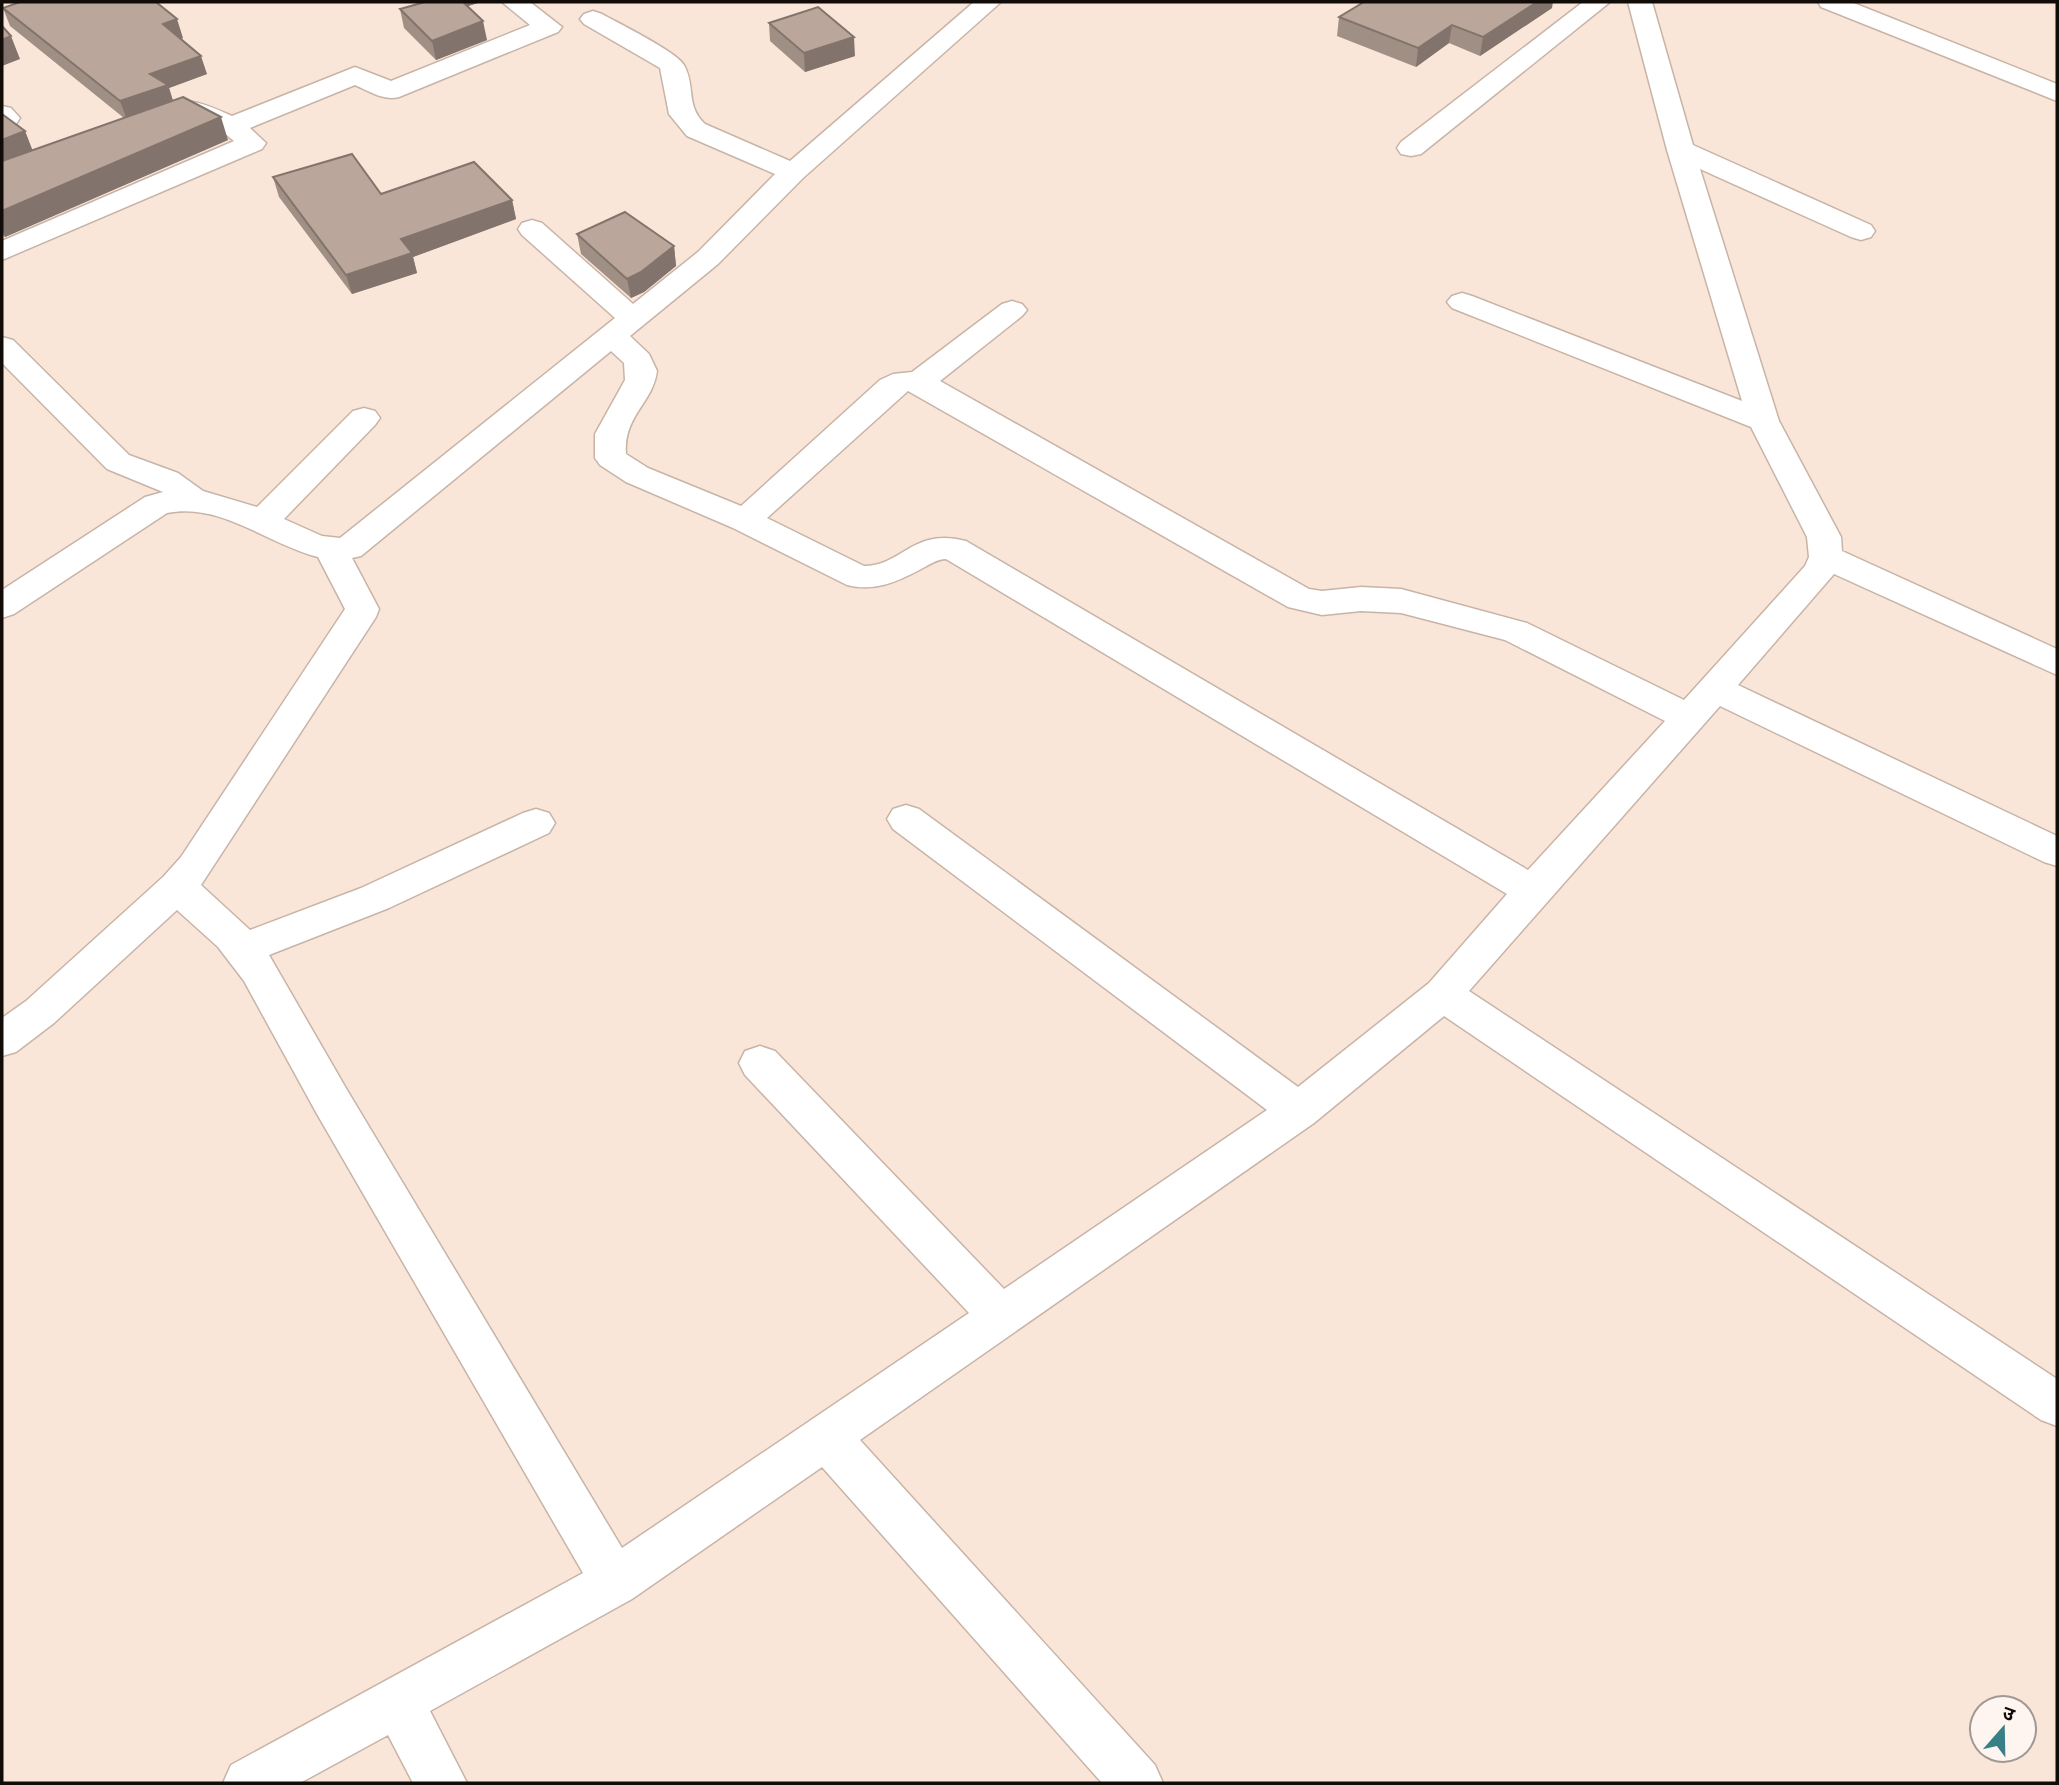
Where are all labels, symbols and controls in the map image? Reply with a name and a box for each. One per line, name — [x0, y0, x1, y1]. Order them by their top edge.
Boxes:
north arrow — [1968, 1694, 2038, 1764]
text: उ — [1999, 1702, 2018, 1727]

